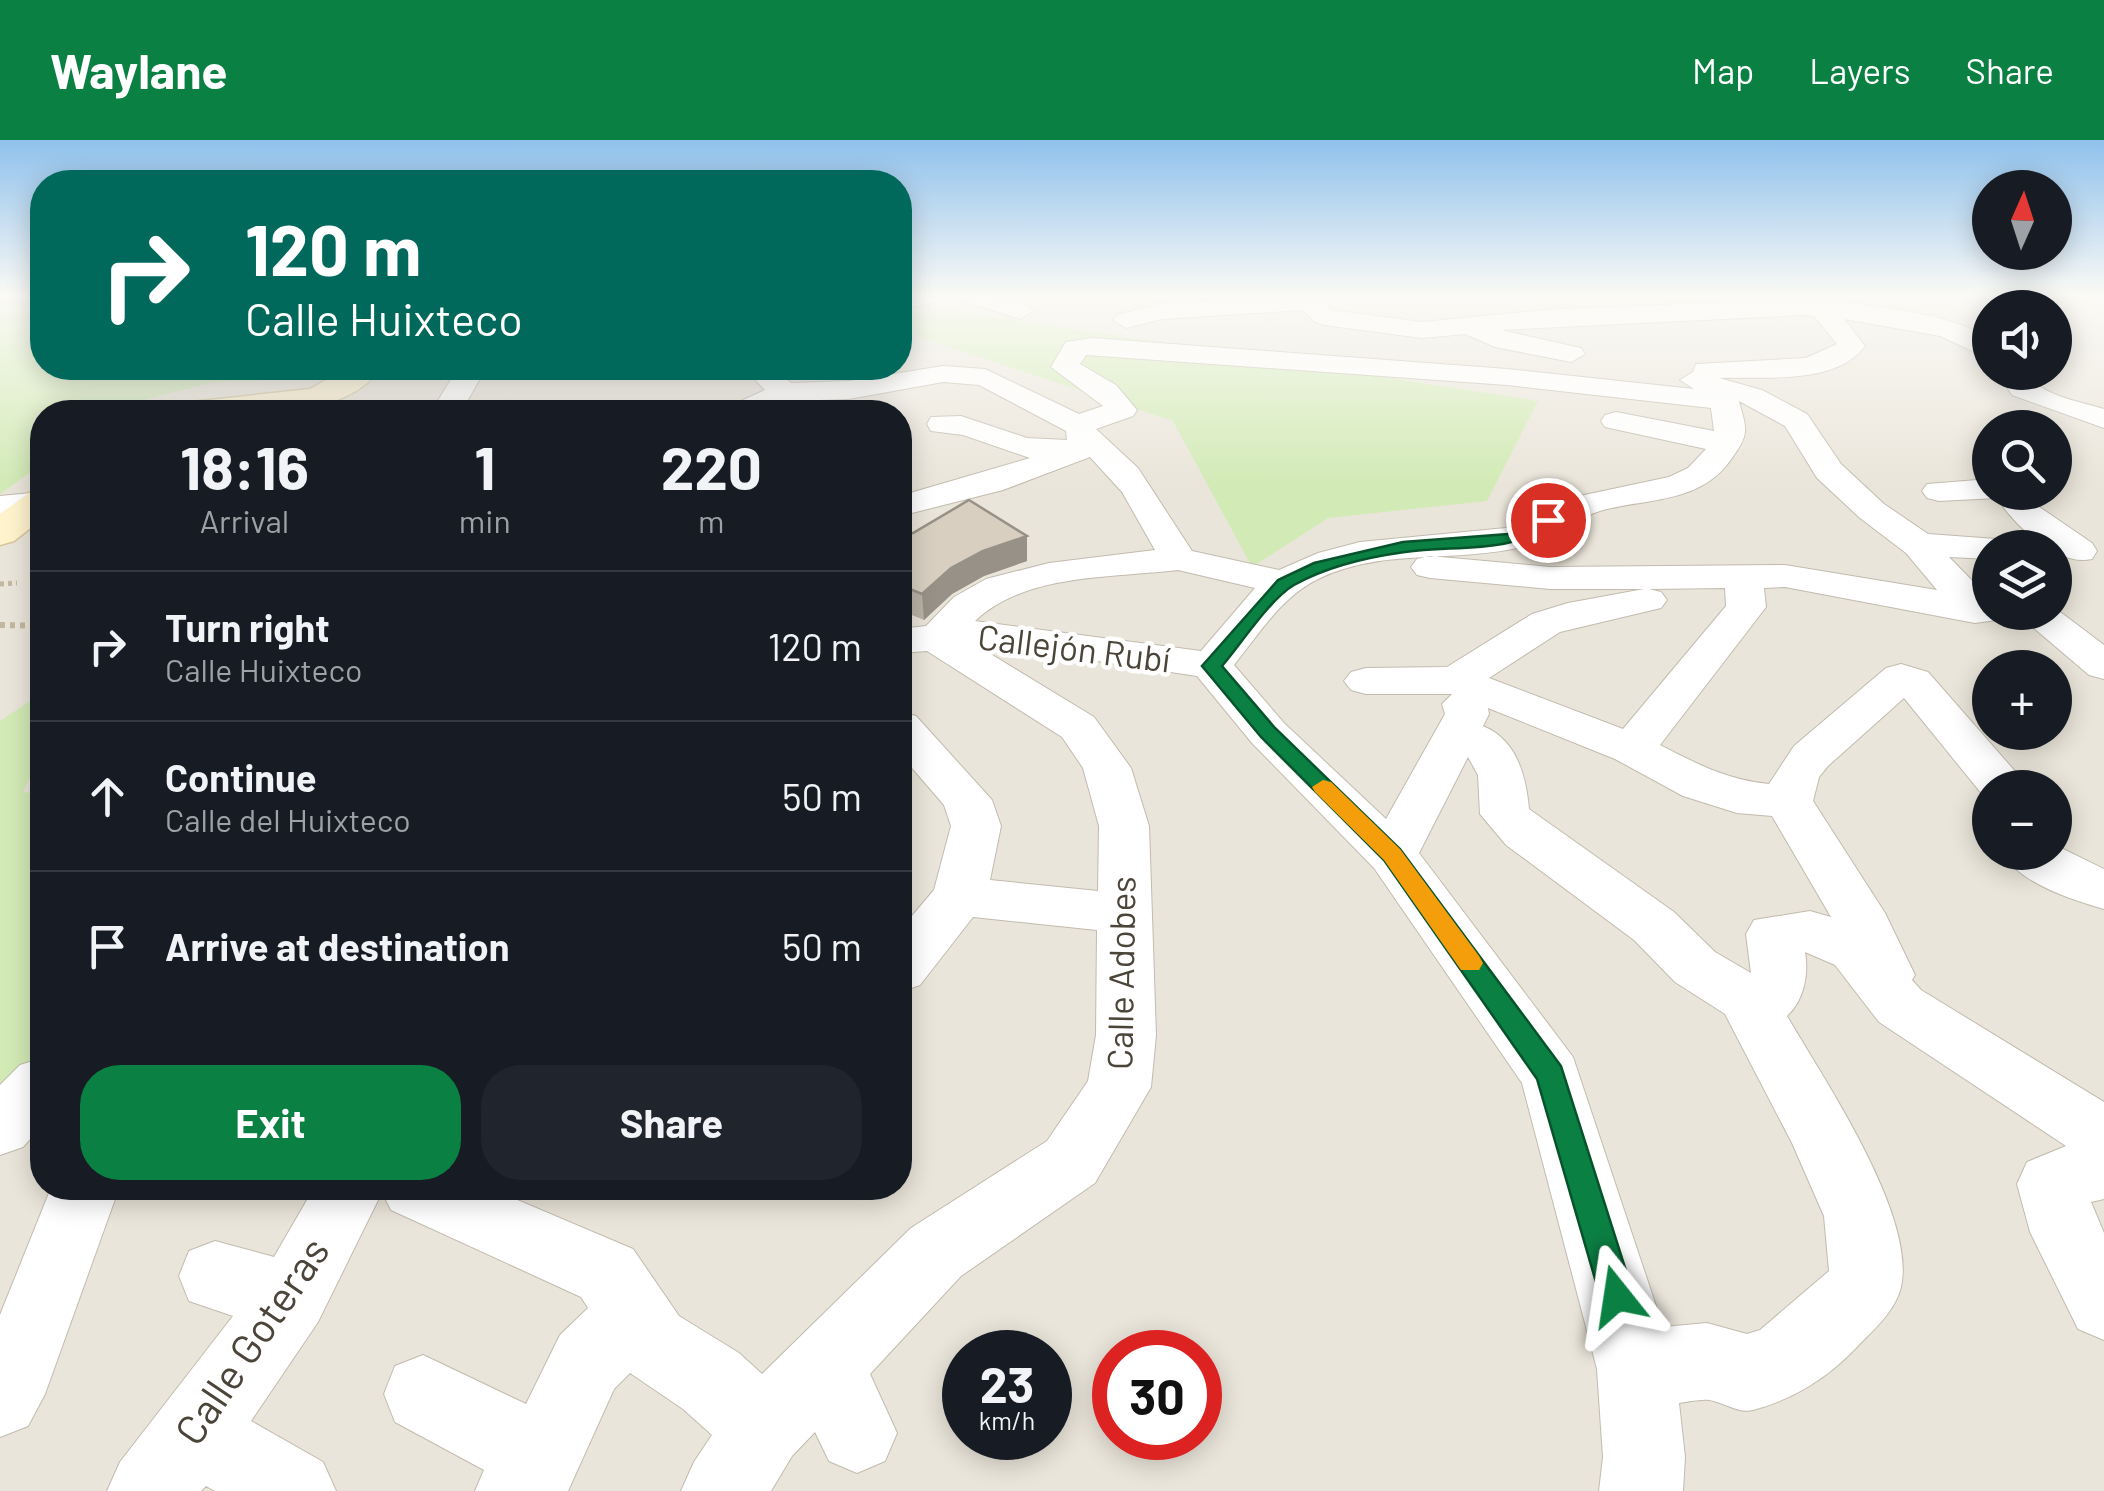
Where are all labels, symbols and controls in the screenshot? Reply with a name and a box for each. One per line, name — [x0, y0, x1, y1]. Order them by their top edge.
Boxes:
text: Waylane — [50, 41, 228, 99]
text: Map — [1692, 49, 1754, 91]
text: Layers — [1809, 49, 1911, 91]
text: Share — [1966, 49, 2054, 91]
north arrow — [1972, 170, 2072, 270]
map controls — [1972, 170, 2072, 870]
text: 120 m — [245, 206, 421, 290]
icon: right — [80, 210, 210, 340]
button: sound — [1972, 290, 2072, 390]
text: Calle Huixteco — [245, 291, 523, 345]
button: search — [1972, 410, 2072, 510]
text: 18:16 — [180, 430, 309, 502]
text: 1 — [474, 430, 495, 502]
text: 220 — [661, 430, 762, 502]
pin — [1506, 478, 1591, 563]
icon: arrive — [1521, 493, 1576, 548]
text: Arrival — [200, 501, 289, 539]
text: min — [459, 501, 511, 539]
text: m — [698, 501, 725, 539]
button: layers — [1972, 530, 2072, 630]
text: Turn right — [165, 604, 330, 650]
street label: Callejón Rubí — [976, 614, 1173, 680]
icon: right — [80, 619, 135, 674]
text: 120 m — [768, 623, 862, 669]
text: Calle Huixteco — [165, 650, 362, 688]
button: + — [1972, 650, 2072, 750]
text: Continue — [165, 754, 316, 800]
icon: ahead — [80, 769, 135, 824]
button: − — [1972, 770, 2072, 870]
text: 50 m — [782, 773, 862, 819]
text: Calle del Huixteco — [165, 800, 411, 838]
street label: Calle Adobes — [1097, 876, 1143, 1070]
icon: arrive — [80, 919, 135, 974]
text: Arrive at destination — [165, 923, 510, 969]
text: 50 m — [782, 923, 862, 969]
button: Exit — [80, 1065, 461, 1180]
button: Share — [481, 1065, 862, 1180]
street label: Calle Goteras — [163, 1227, 338, 1453]
position arrow — [1565, 1244, 1669, 1348]
speed limit sign: 30 — [1092, 1330, 1222, 1460]
text: 23 — [980, 1353, 1034, 1413]
text: km/h — [979, 1405, 1035, 1435]

